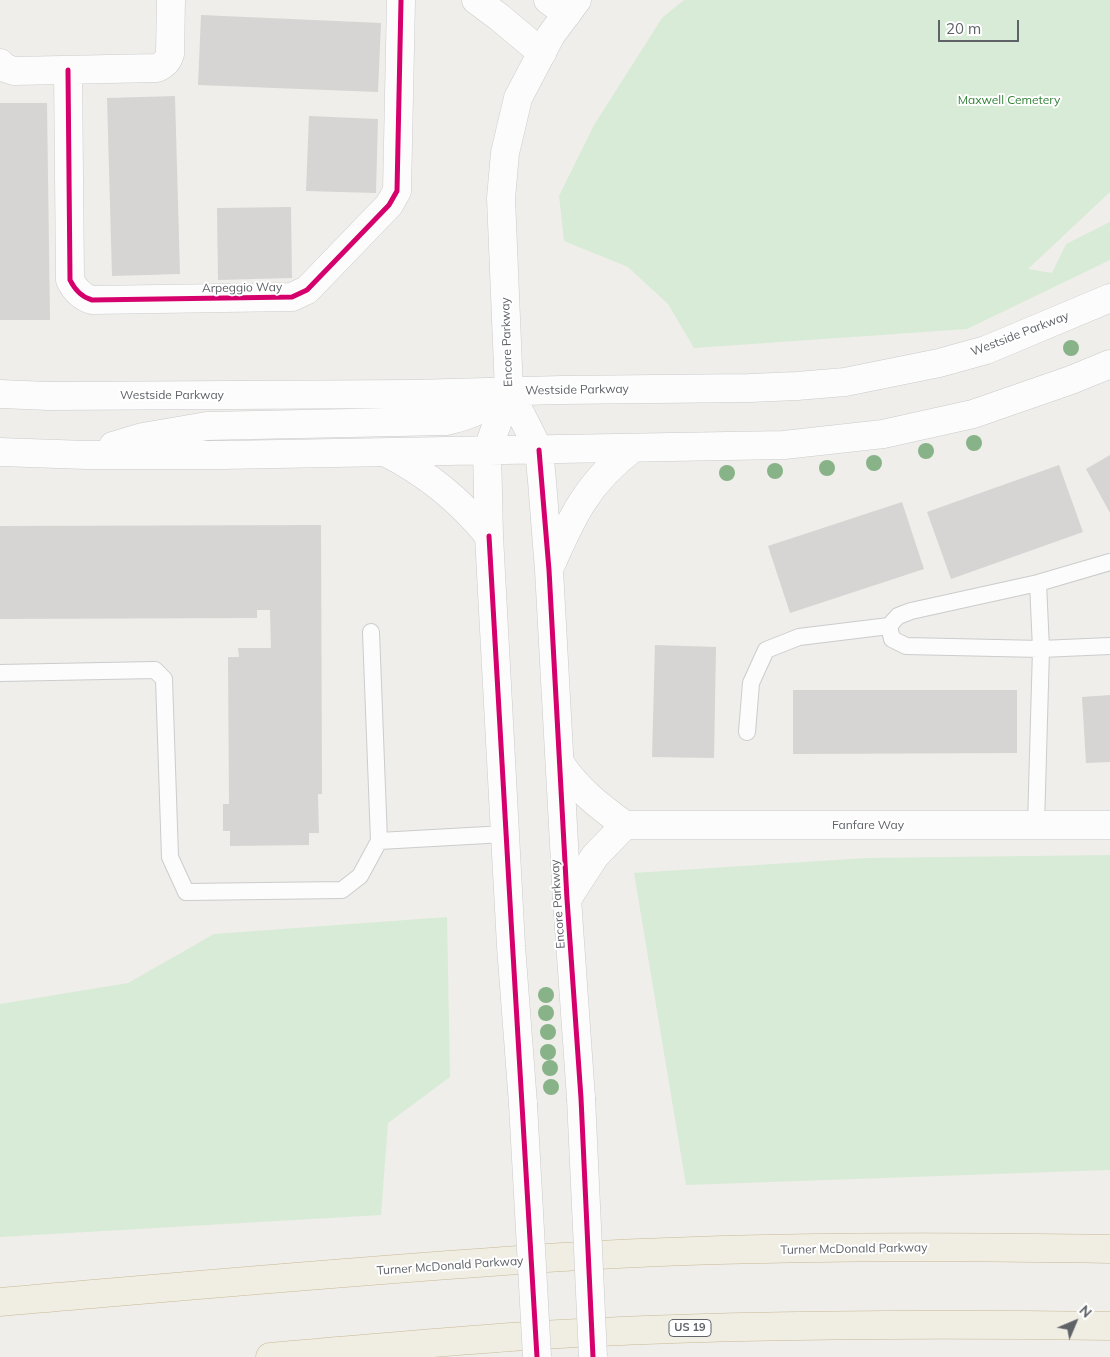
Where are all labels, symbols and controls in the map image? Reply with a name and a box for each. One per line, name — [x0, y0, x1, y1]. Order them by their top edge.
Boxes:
scale bar — [940, 10, 1021, 42]
text: 20 m — [946, 19, 981, 38]
park label: Maxwell Cemetery — [958, 93, 1060, 107]
street label: Arpeggio Way — [202, 280, 282, 296]
street label: Encore Parkway — [498, 297, 516, 387]
street label: Westside Parkway — [969, 309, 1071, 359]
street label: Westside Parkway — [525, 382, 629, 398]
street label: Westside Parkway — [120, 388, 224, 402]
street label: Fanfare Way — [832, 818, 904, 832]
street label: Encore Parkway — [548, 859, 568, 949]
street label: Turner McDonald Parkway — [780, 1241, 928, 1257]
street label: Turner McDonald Parkway — [376, 1254, 524, 1278]
north arrow — [1050, 1297, 1100, 1347]
text: N — [1075, 1301, 1096, 1321]
road number: US 19 — [669, 1320, 711, 1336]

